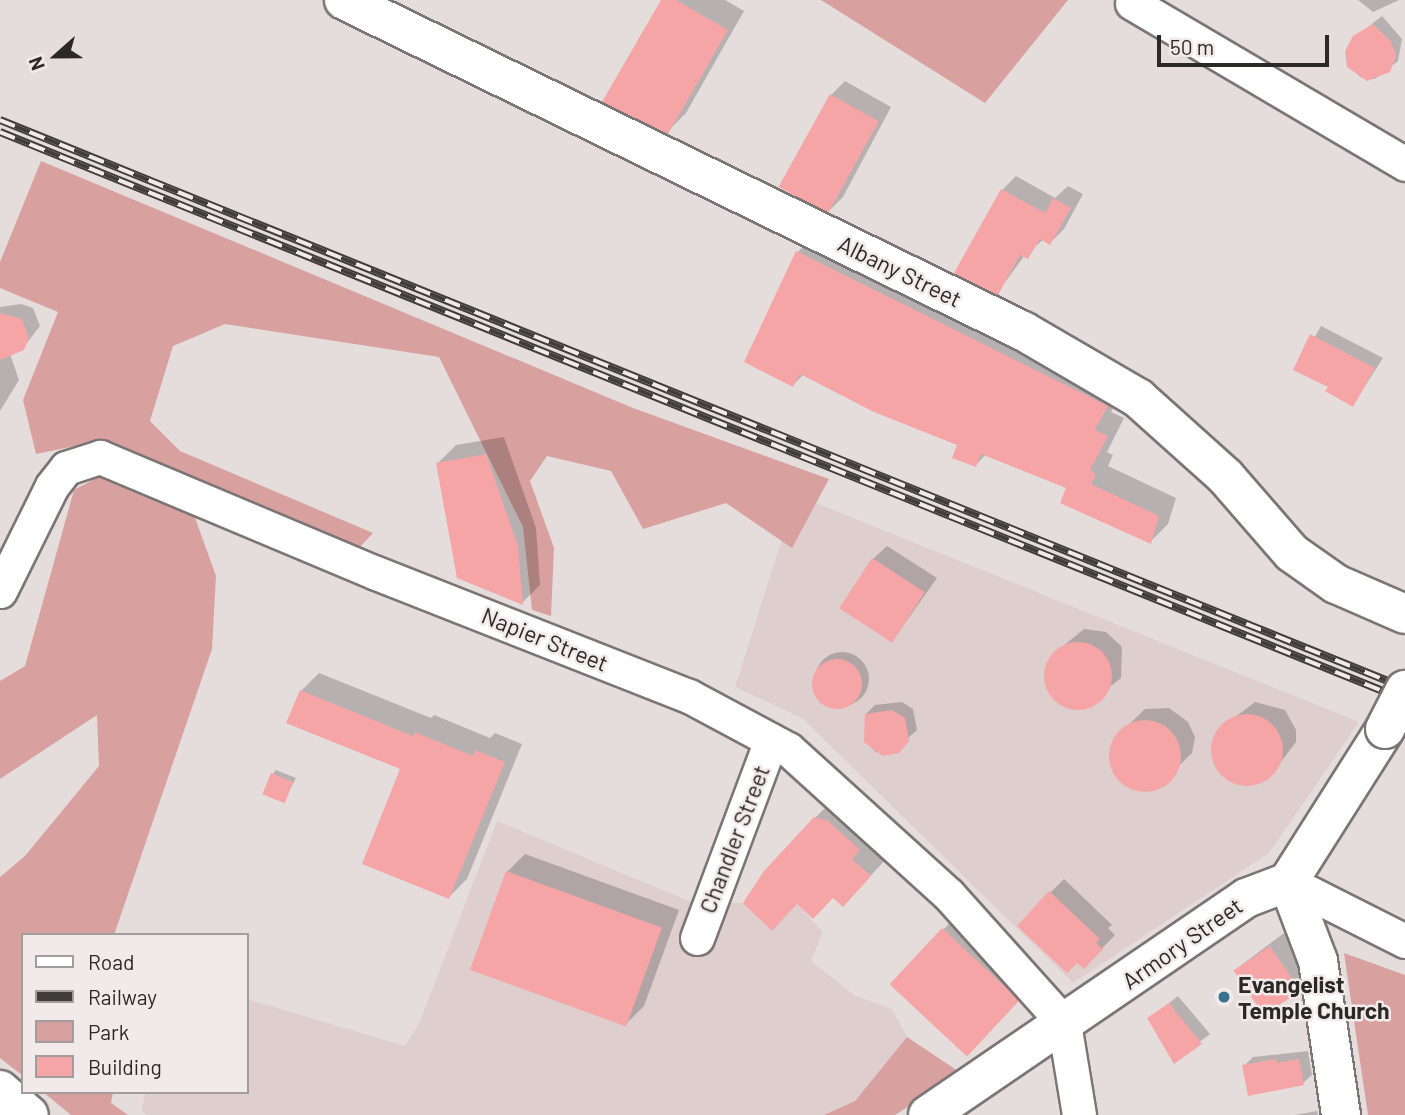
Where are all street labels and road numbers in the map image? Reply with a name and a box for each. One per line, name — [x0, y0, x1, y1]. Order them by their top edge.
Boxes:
street label: Albany Street — [834, 229, 966, 313]
street label: Napier Street — [478, 601, 612, 677]
street label: Chandler Street — [693, 761, 775, 917]
street label: Armory Street — [1116, 891, 1248, 995]

